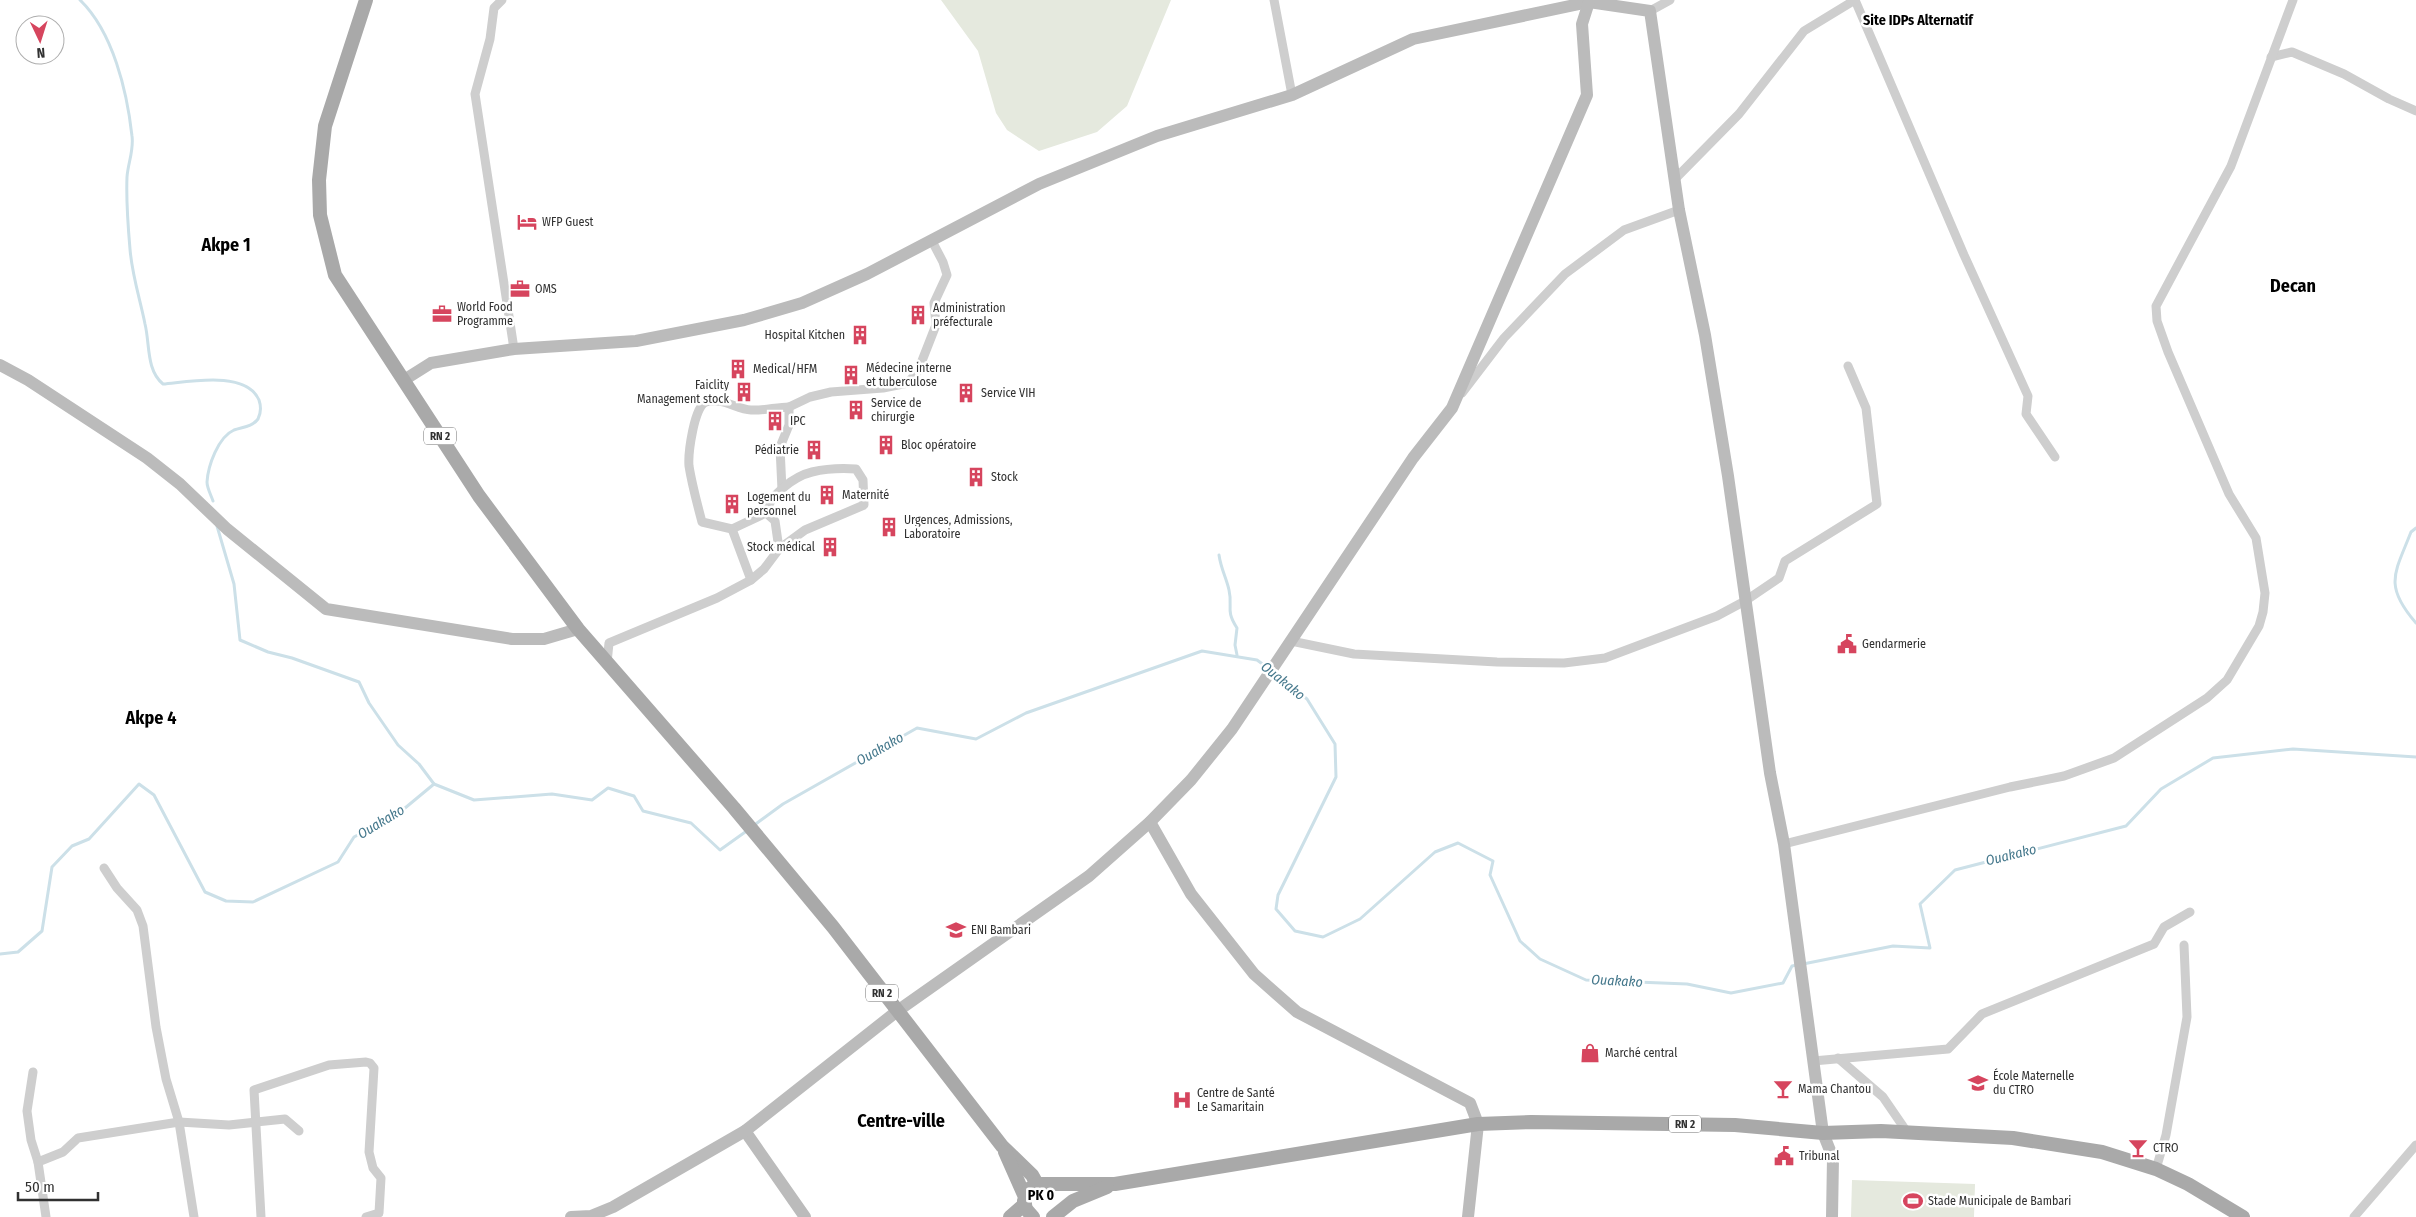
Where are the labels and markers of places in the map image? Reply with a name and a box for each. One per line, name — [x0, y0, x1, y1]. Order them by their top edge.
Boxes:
hotel icon: WFP Guest — [516, 211, 538, 233]
place label: WFP Guest — [542, 215, 594, 229]
office icon: OMS — [509, 278, 531, 300]
place label: OMS — [535, 282, 557, 296]
place label: World Food Programme — [457, 300, 513, 328]
place label: Administration préfecturale — [933, 301, 1006, 329]
office icon: World Food Programme — [431, 303, 453, 325]
building icon: Administration préfecturale — [907, 304, 929, 326]
building icon: Hospital Kitchen — [849, 324, 871, 346]
place label: Hospital Kitchen — [764, 328, 845, 342]
building icon: Medical/HFM — [727, 358, 749, 380]
place label: Médecine interne et tuberculose — [866, 361, 952, 389]
place label: Medical/HFM — [753, 362, 817, 376]
building icon: Médecine interne et tuberculose — [840, 364, 862, 386]
place label: Faiclity Management stock — [637, 378, 730, 406]
building icon: Faiclity Management stock — [733, 381, 755, 403]
building icon: Service VIH — [955, 382, 977, 404]
place label: Service VIH — [981, 386, 1036, 400]
place label: Service de chirurgie — [871, 396, 922, 424]
building icon: Service de chirurgie — [845, 399, 867, 421]
building icon: IPC — [764, 410, 786, 432]
place label: IPC — [790, 414, 806, 428]
building icon: Bloc opératoire — [875, 434, 897, 456]
place label: Bloc opératoire — [901, 438, 976, 452]
building icon: Pédiatrie — [803, 439, 825, 461]
place label: Pédiatrie — [755, 443, 799, 457]
building icon: Stock — [965, 466, 987, 488]
place label: Stock — [991, 470, 1018, 484]
building icon: Maternité — [816, 484, 838, 506]
place label: Maternité — [842, 488, 889, 502]
place label: Logement du personnel — [747, 490, 811, 518]
building icon: Logement du personnel — [721, 493, 743, 515]
place label: Urgences, Admissions, Laboratoire — [904, 513, 1012, 541]
building icon: Urgences, Admissions, Laboratoire — [878, 516, 900, 538]
building icon: Stock médical — [819, 536, 841, 558]
place label: Stock médical — [747, 540, 815, 554]
public building icon: Gendarmerie — [1836, 633, 1858, 655]
place label: Gendarmerie — [1862, 637, 1926, 651]
school or university icon: ENI Bambari — [945, 919, 967, 941]
place label: ENI Bambari — [971, 923, 1031, 937]
shop icon: Marché central — [1579, 1042, 1601, 1064]
place label: Marché central — [1605, 1046, 1677, 1060]
place label: École Maternelle du CTRO — [1993, 1068, 2074, 1097]
school or university icon: École Maternelle du CTRO — [1967, 1072, 1989, 1094]
bar icon: Mama Chantou — [1772, 1078, 1794, 1100]
place label: Mama Chantou — [1798, 1082, 1871, 1096]
place label: Centre de Santé Le Samaritain — [1197, 1086, 1275, 1114]
hospital icon: Centre de Santé Le Samaritain — [1171, 1089, 1193, 1111]
bar icon: CTRO — [2127, 1137, 2149, 1159]
place label: CTRO — [2153, 1141, 2179, 1155]
public building icon: Tribunal — [1773, 1145, 1795, 1167]
place label: Tribunal — [1799, 1149, 1839, 1163]
sports icon: Stade Municipale de Bambari — [1902, 1190, 1924, 1212]
place label: Stade Municipale de Bambari — [1928, 1194, 2071, 1208]

